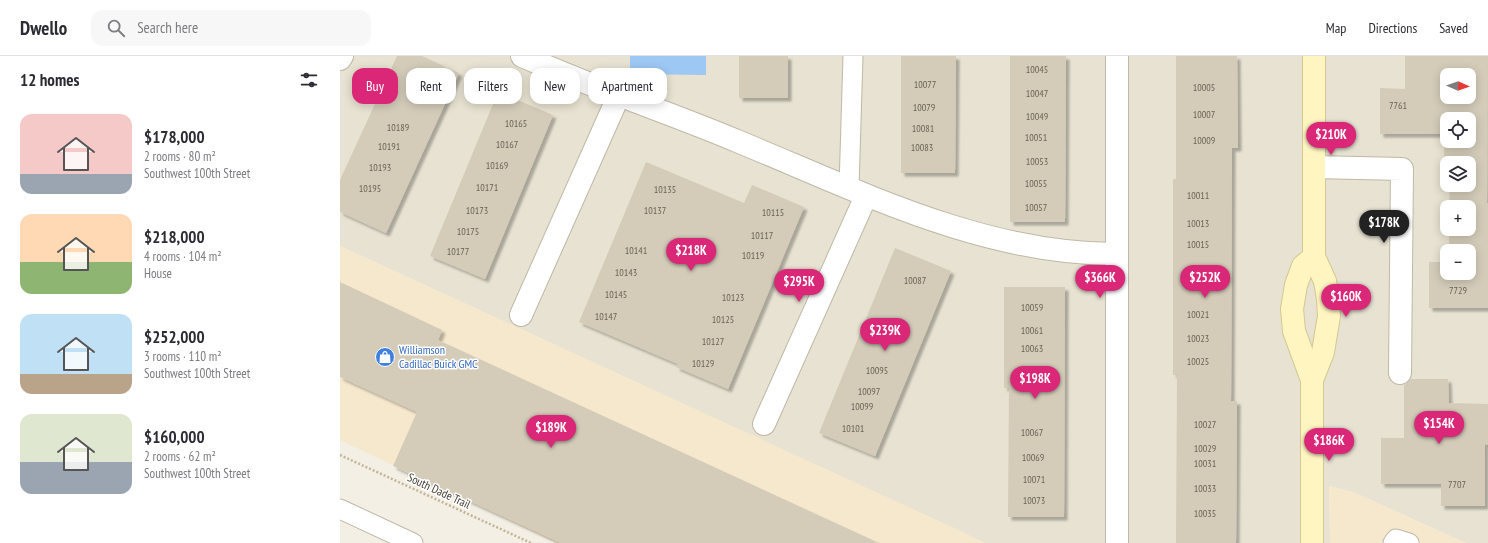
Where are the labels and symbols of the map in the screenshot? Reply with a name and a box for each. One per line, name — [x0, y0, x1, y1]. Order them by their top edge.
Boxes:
house number: 10045 — [1026, 63, 1048, 76]
north arrow — [1440, 68, 1476, 104]
house number: 10077 — [914, 78, 936, 91]
house number: 10005 — [1193, 81, 1215, 94]
house number: 10047 — [1026, 87, 1048, 100]
house number: 7761 — [1389, 99, 1407, 112]
house number: 10079 — [913, 101, 935, 114]
house number: 10007 — [1193, 108, 1215, 121]
house number: 10049 — [1026, 110, 1048, 123]
house number: 10165 — [505, 117, 527, 130]
house number: 10189 — [387, 121, 409, 134]
house number: 10081 — [912, 122, 934, 135]
pin: $210K — [1303, 122, 1359, 156]
house number: 10051 — [1025, 131, 1047, 144]
house number: 10009 — [1193, 134, 1215, 147]
house number: 10167 — [496, 138, 518, 151]
house number: 10191 — [378, 140, 400, 153]
house number: 10083 — [911, 141, 933, 154]
house number: 10053 — [1026, 155, 1048, 168]
house number: 10169 — [486, 159, 508, 172]
house number: 10193 — [369, 161, 391, 174]
house number: 10055 — [1025, 177, 1047, 190]
house number: 10171 — [476, 181, 498, 194]
house number: 10195 — [359, 182, 381, 195]
house number: 10135 — [654, 183, 676, 196]
house number: 10011 — [1187, 189, 1209, 202]
house number: 10057 — [1025, 201, 1047, 214]
house number: 10173 — [466, 204, 488, 217]
house number: 10137 — [644, 204, 666, 217]
house number: 10115 — [762, 206, 784, 219]
pin: $178K — [1356, 210, 1412, 244]
house number: 10013 — [1187, 217, 1209, 230]
house number: 10175 — [457, 225, 479, 238]
house number: 10117 — [751, 229, 773, 242]
pin: $218K — [663, 238, 719, 272]
house number: 10015 — [1187, 238, 1209, 251]
house number: 10141 — [625, 244, 647, 257]
house number: 10177 — [447, 245, 469, 258]
house number: 10119 — [742, 249, 764, 262]
pin: $366K — [1072, 265, 1128, 299]
pin: $252K — [1177, 265, 1233, 299]
house number: 10143 — [615, 266, 637, 279]
pin: $295K — [771, 269, 827, 303]
house number: 10087 — [904, 274, 926, 287]
pin: $160K — [1318, 284, 1374, 318]
house number: 7729 — [1449, 284, 1467, 297]
house number: 10145 — [605, 288, 627, 301]
house number: 10123 — [722, 291, 744, 304]
house number: 10059 — [1021, 301, 1043, 314]
house number: 10021 — [1187, 308, 1209, 321]
house number: 10147 — [595, 310, 617, 323]
house number: 10125 — [712, 313, 734, 326]
pin: $239K — [857, 318, 913, 352]
house number: 10061 — [1021, 324, 1043, 337]
house number: 10023 — [1187, 332, 1209, 345]
house number: 10127 — [702, 335, 724, 348]
place label: Williamson Cadillac Buick GMC — [399, 342, 478, 371]
house number: 10063 — [1021, 342, 1043, 355]
shop icon: Williamson Cadillac Buick GMC — [374, 346, 396, 368]
house number: 10025 — [1187, 355, 1209, 368]
house number: 10129 — [692, 357, 714, 370]
house number: 10095 — [866, 364, 888, 377]
pin: $198K — [1007, 366, 1063, 400]
house number: 10097 — [858, 385, 880, 398]
house number: 10099 — [851, 400, 873, 413]
pin: $154K — [1411, 411, 1467, 445]
pin: $189K — [523, 415, 579, 449]
house number: 10027 — [1194, 418, 1216, 431]
house number: 10101 — [842, 422, 864, 435]
house number: 10067 — [1021, 426, 1043, 439]
pin: $186K — [1301, 428, 1357, 462]
house number: 10029 — [1194, 442, 1216, 455]
house number: 10069 — [1022, 451, 1044, 464]
house number: 10031 — [1194, 457, 1216, 470]
street label: South Dade Trail — [405, 469, 473, 512]
house number: 10071 — [1023, 473, 1045, 486]
house number: 7707 — [1448, 478, 1466, 491]
house number: 10033 — [1194, 482, 1216, 495]
house number: 10073 — [1023, 494, 1045, 507]
house number: 10035 — [1194, 507, 1216, 520]

